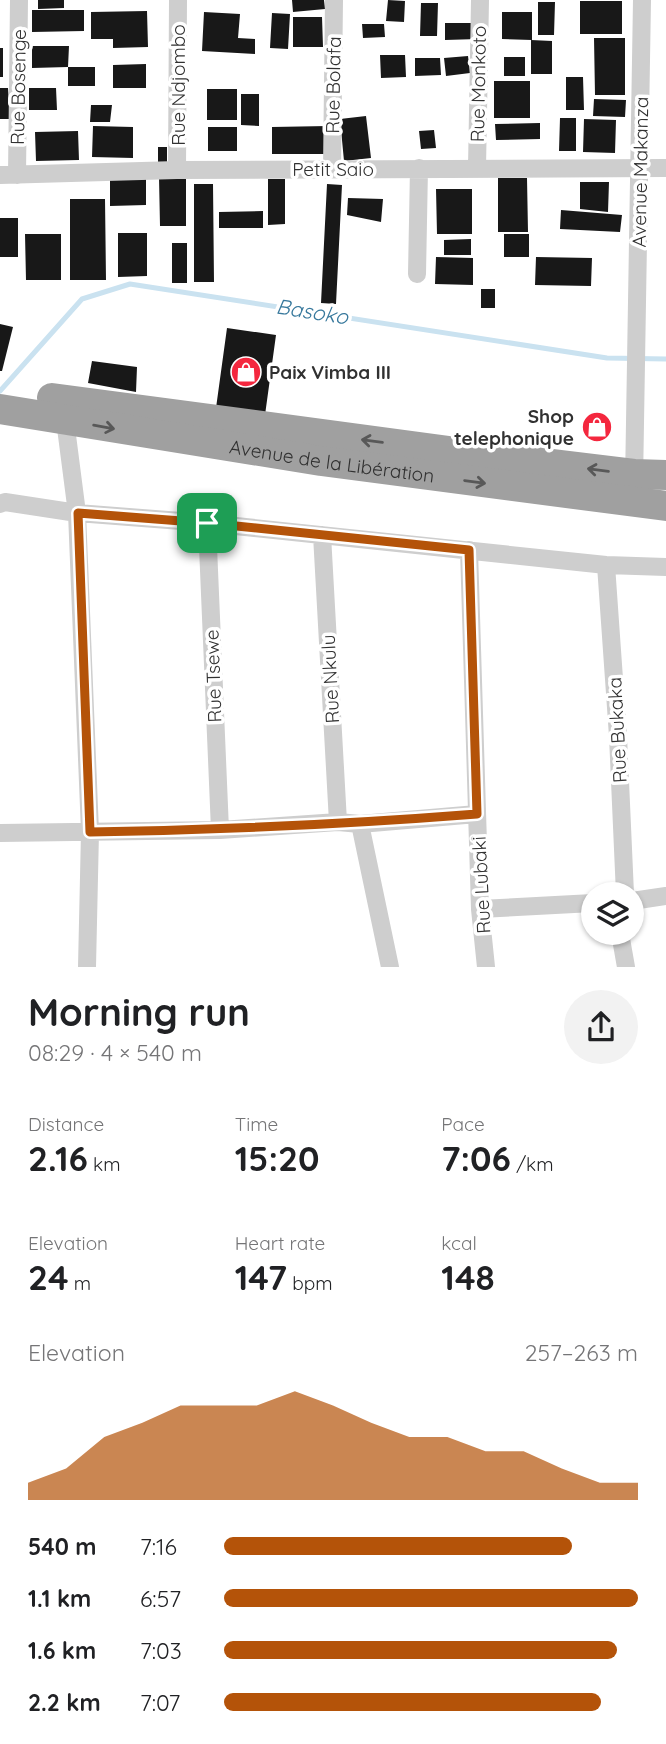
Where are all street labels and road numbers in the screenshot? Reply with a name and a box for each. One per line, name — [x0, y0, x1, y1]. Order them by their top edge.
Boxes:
street label: Rue Ndjombo — [166, 24, 190, 146]
street label: Rue Monkoto — [465, 26, 491, 142]
street label: Rue Bosenge — [5, 29, 31, 145]
street label: Rue Bolafa — [320, 36, 346, 134]
street label: Avenue Makanza — [627, 96, 653, 248]
street label: Petit Saio — [292, 157, 374, 181]
street label: Avenue de la Libération — [228, 434, 436, 488]
street label: Rue Tsewe — [199, 629, 227, 723]
street label: Rue Nkulu — [316, 634, 344, 724]
street label: Rue Bukaka — [602, 677, 632, 783]
street label: Rue Lubaki — [466, 836, 496, 934]

